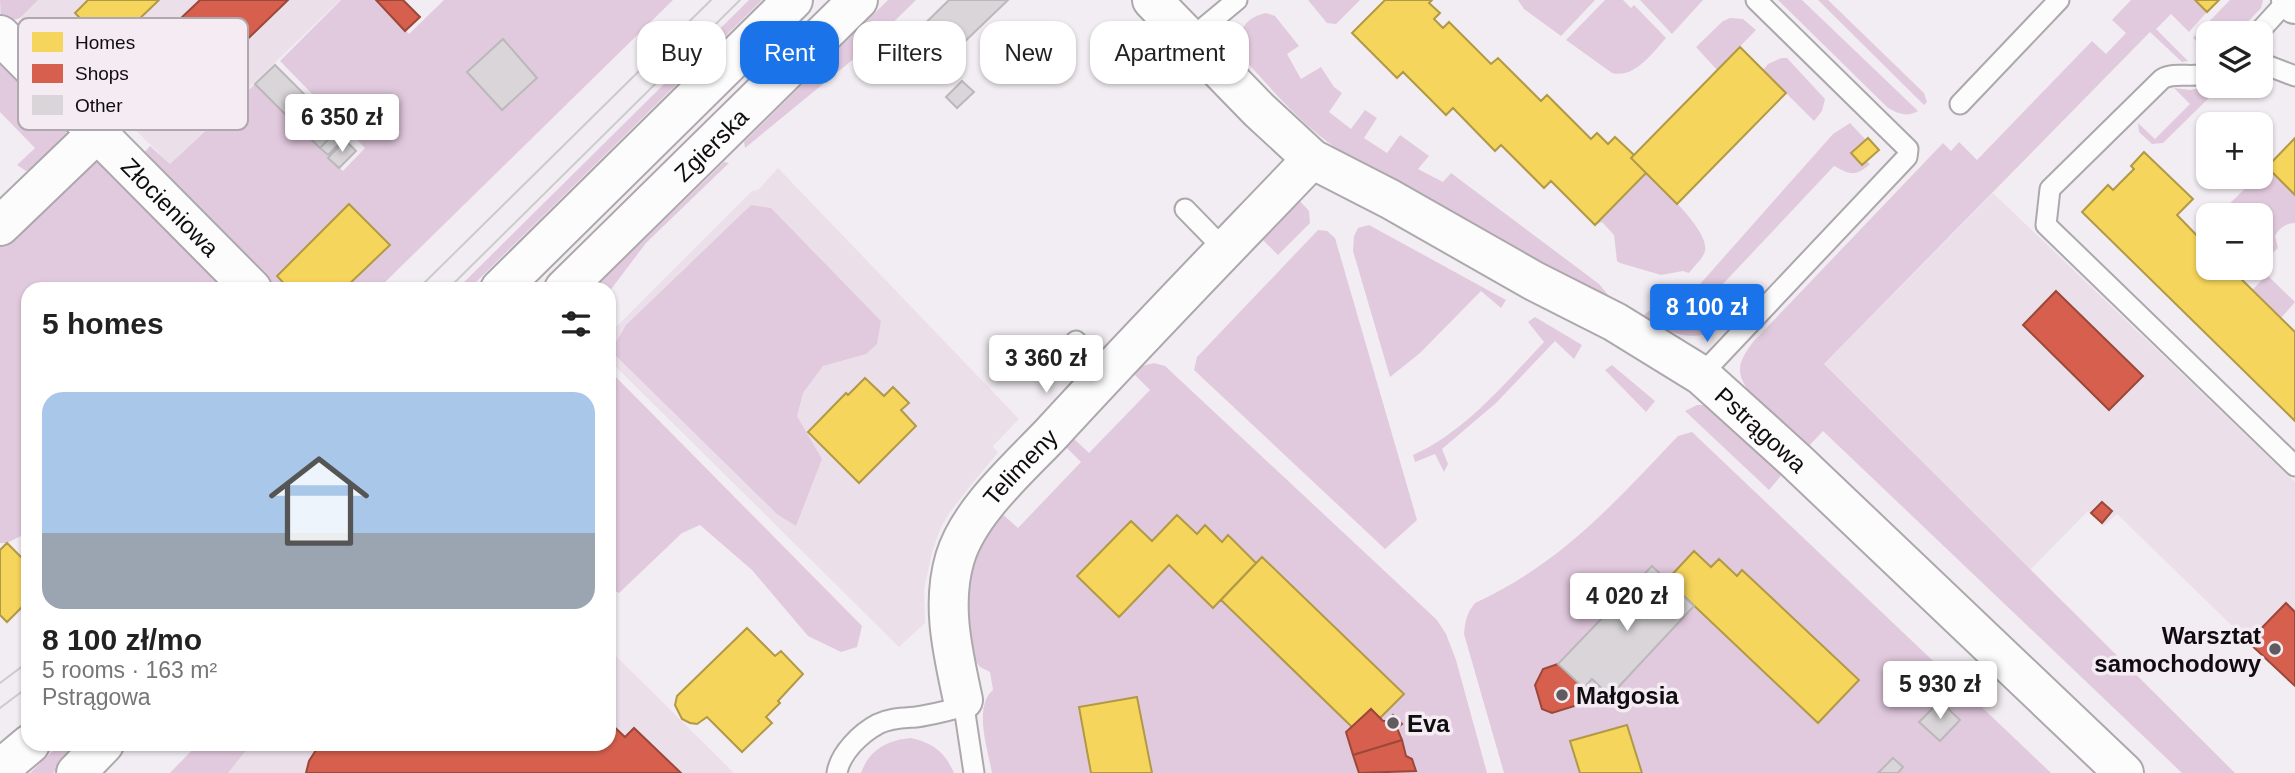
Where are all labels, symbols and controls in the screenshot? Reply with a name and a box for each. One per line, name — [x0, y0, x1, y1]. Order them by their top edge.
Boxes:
legend — [18, 18, 248, 130]
chip: Buy — [637, 21, 726, 84]
chip: Rent — [740, 21, 839, 84]
chip: Filters — [853, 21, 966, 84]
chip: New — [980, 21, 1076, 84]
chip: Apartment — [1090, 21, 1249, 84]
map controls — [2196, 21, 2273, 280]
button: layers — [2196, 21, 2273, 98]
text: Homes — [75, 32, 135, 53]
text: Shops — [75, 63, 129, 84]
pin: 6 350 zł — [270, 94, 414, 154]
text: Other — [75, 95, 123, 116]
street label: Zgierska — [669, 102, 754, 186]
text: 6 350 zł — [301, 104, 383, 130]
button: + — [2196, 112, 2273, 189]
street label: Złocieniowa — [116, 152, 225, 262]
button: − — [2196, 203, 2273, 280]
pin: 8 100 zł — [1635, 284, 1779, 344]
text: 8 100 zł — [1666, 294, 1748, 320]
icon: filters — [557, 305, 595, 343]
text: 5 homes — [42, 307, 164, 340]
pin: 3 360 zł — [974, 336, 1118, 395]
text: 3 360 zł — [1005, 345, 1087, 371]
street label: Pstrągowa — [1710, 381, 1813, 478]
street label: Telimeny — [977, 423, 1062, 510]
icon: home — [256, 438, 382, 564]
pin: 4 020 zł — [1555, 574, 1699, 633]
text: 4 020 zł — [1586, 583, 1668, 609]
place label: Warsztat samochodowy — [2094, 622, 2262, 677]
text: 8 100 zł/mo — [42, 623, 202, 656]
marker: Warsztat samochodowy — [2267, 641, 2283, 657]
text: 5 rooms · 163 m² — [42, 657, 217, 683]
pin: 5 930 zł — [1868, 662, 2012, 721]
text: 5 930 zł — [1899, 671, 1981, 697]
place label: Małgosia — [1576, 682, 1679, 709]
text: Pstrągowa — [42, 684, 151, 710]
marker: Małgosia — [1554, 687, 1570, 703]
place label: Eva — [1407, 710, 1450, 737]
marker: Eva — [1385, 715, 1401, 731]

